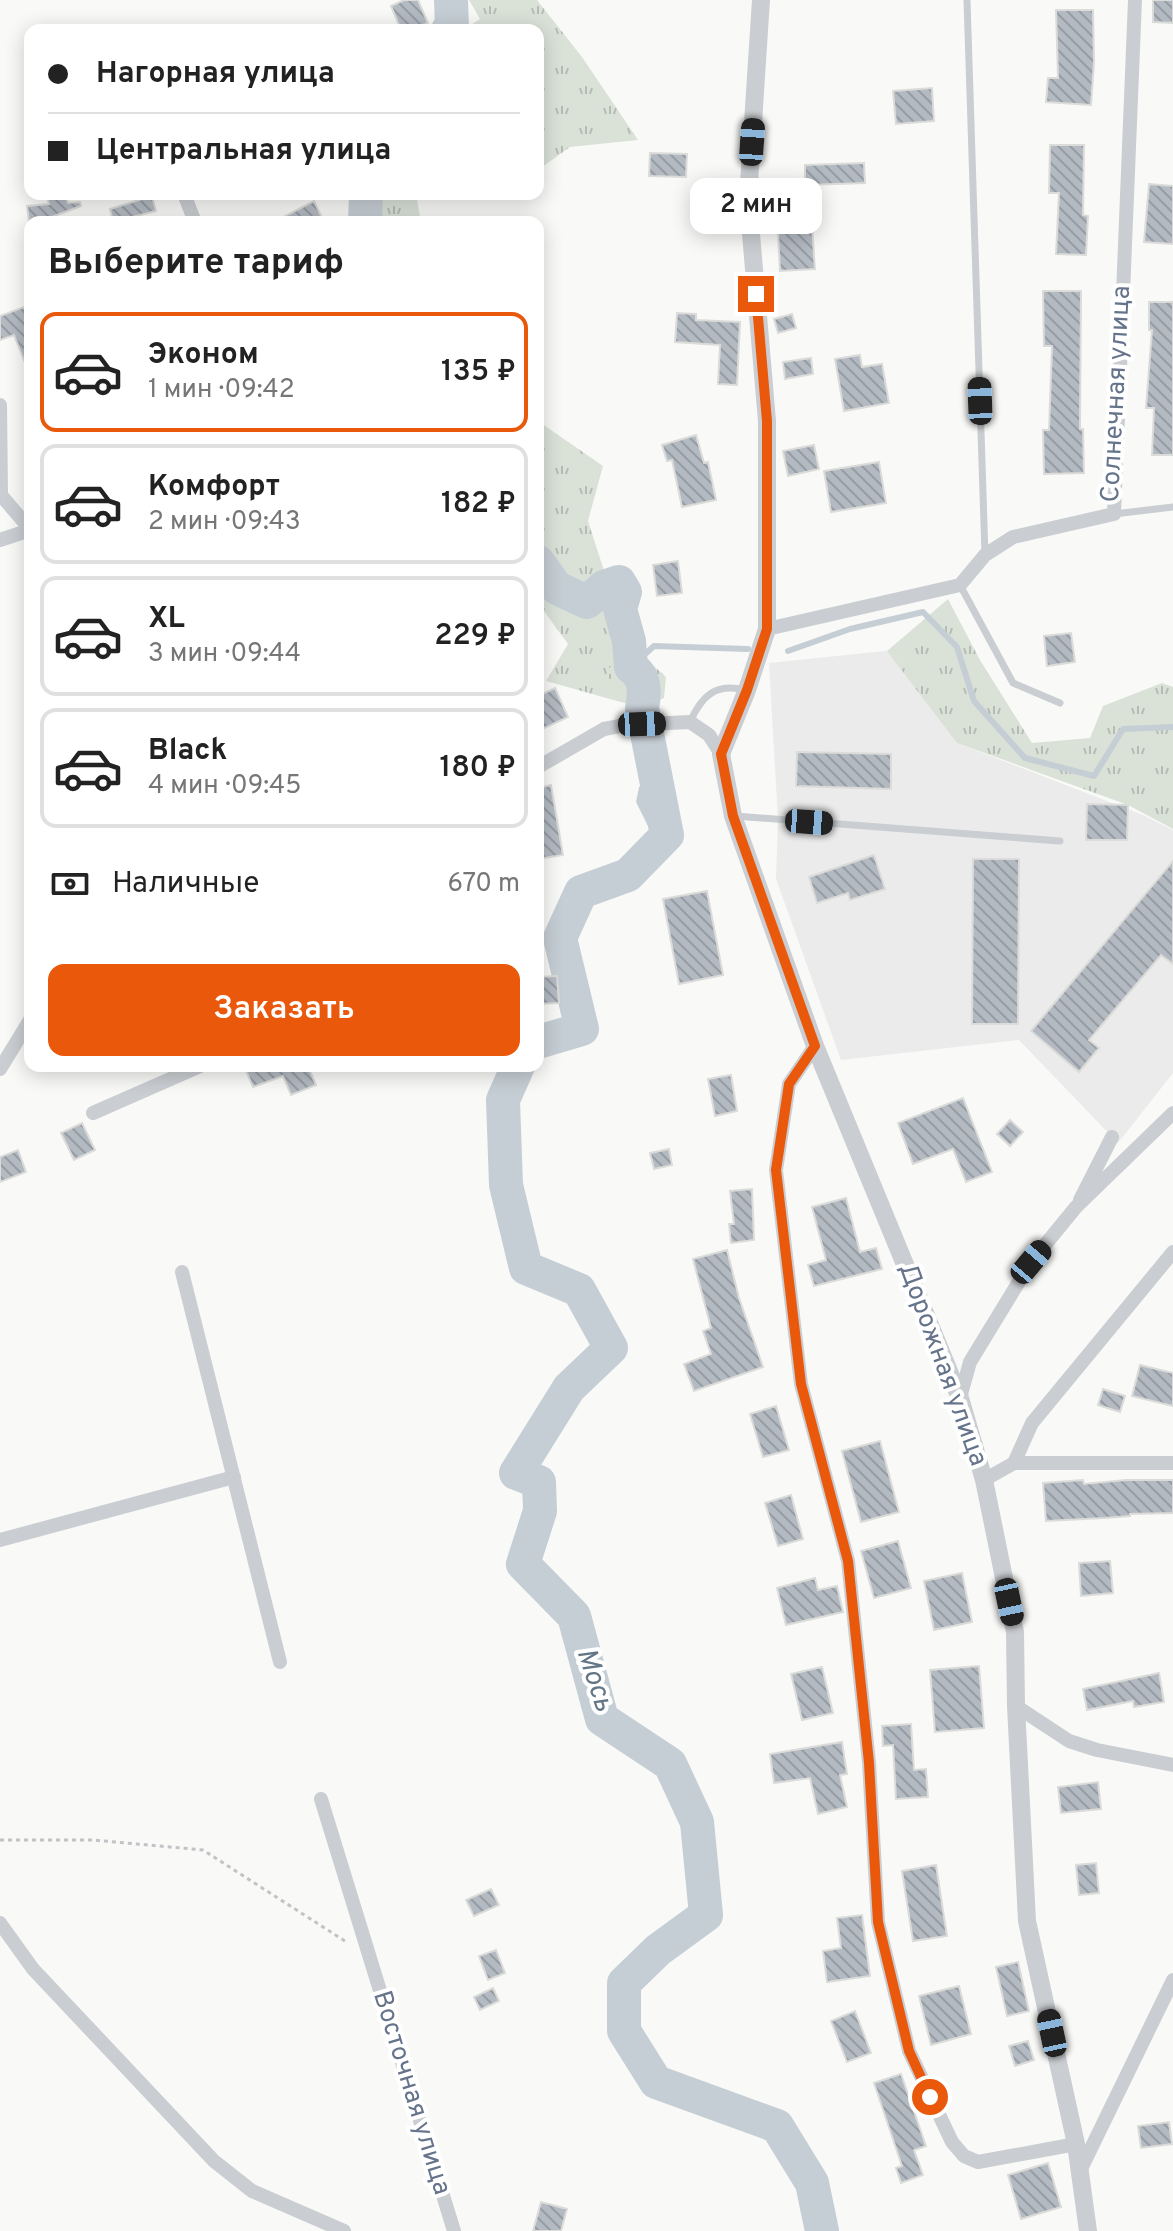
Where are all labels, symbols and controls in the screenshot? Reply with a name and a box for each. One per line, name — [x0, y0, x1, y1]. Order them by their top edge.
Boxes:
text: Нагорная улица — [96, 56, 335, 93]
car — [738, 117, 766, 167]
text: Центральная улица — [96, 133, 391, 170]
callout: 2 мин — [690, 178, 822, 234]
text: 2 мин — [720, 189, 792, 222]
text: Выберите тариф — [48, 241, 344, 287]
route end — [738, 276, 774, 312]
street label: Солнечная улица — [1095, 285, 1139, 503]
icon: car — [52, 336, 124, 408]
text: Эконом — [148, 337, 259, 374]
text: 135 ₽ — [441, 354, 516, 391]
text: 1 мин · 09:42 — [148, 374, 295, 407]
car — [967, 377, 993, 425]
icon: car — [52, 468, 124, 540]
text: Комфорт — [148, 469, 280, 506]
text: 182 ₽ — [441, 486, 516, 523]
text: 2 мин · 09:43 — [148, 506, 301, 539]
icon: car — [52, 600, 124, 672]
text: XL — [148, 601, 185, 638]
text: 229 ₽ — [434, 618, 516, 655]
text: 3 мин · 09:44 — [148, 638, 301, 671]
car — [618, 711, 666, 737]
icon: car — [52, 732, 124, 804]
text: Black — [148, 733, 227, 770]
text: 180 ₽ — [440, 750, 516, 787]
text: 4 мин · 09:45 — [148, 770, 301, 803]
car — [784, 808, 834, 836]
icon: cash — [48, 862, 92, 906]
text: Наличные — [112, 866, 259, 903]
text: 670 m — [447, 868, 520, 901]
button: Заказать — [48, 964, 520, 1056]
car — [1006, 1236, 1056, 1288]
street label: Дорожная улица — [890, 1259, 994, 1471]
car — [992, 1576, 1026, 1628]
water label: Мось — [567, 1644, 621, 1716]
street label: Восточная улица — [364, 1987, 458, 2199]
car — [1035, 2007, 1069, 2059]
route start — [912, 2079, 948, 2115]

